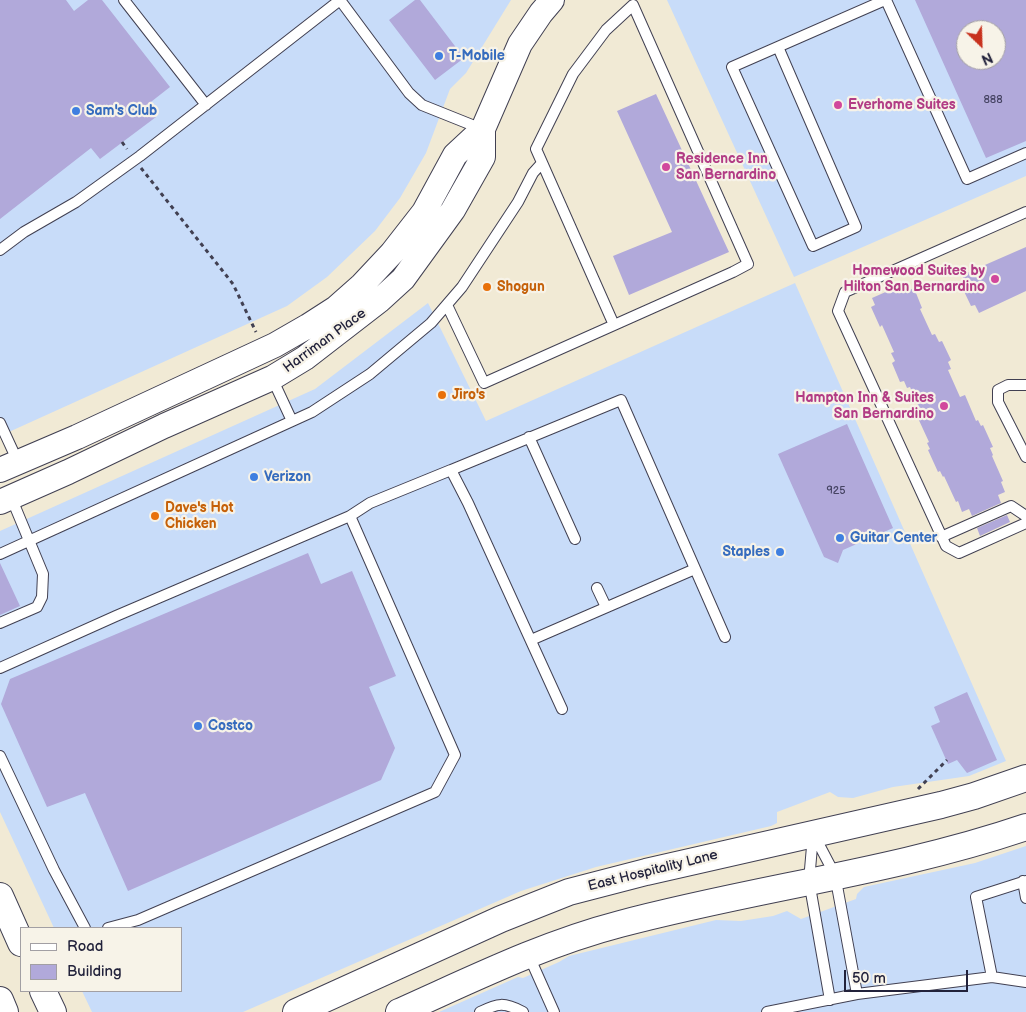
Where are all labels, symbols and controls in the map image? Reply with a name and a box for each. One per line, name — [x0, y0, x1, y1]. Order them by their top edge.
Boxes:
north arrow — [956, 20, 1006, 70]
place label: T-Mobile — [449, 48, 505, 64]
text: N — [979, 48, 995, 68]
marker: T-Mobile — [433, 50, 445, 62]
house number: 888 — [983, 93, 1003, 107]
place label: Everhome Suites — [848, 97, 956, 113]
marker: Everhome Suites — [832, 99, 844, 111]
place label: Sam's Club — [86, 103, 157, 119]
marker: Sam's Club — [70, 105, 82, 117]
place label: Residence Inn San Bernardino — [676, 151, 776, 184]
marker: Residence Inn San Bernardino — [660, 161, 672, 173]
place label: Homewood Suites by Hilton San Bernardino — [844, 263, 985, 296]
marker: Homewood Suites by Hilton San Bernardino — [989, 273, 1001, 285]
place label: Shogun — [497, 279, 545, 295]
marker: Shogun — [481, 281, 493, 293]
street label: Harriman Place — [280, 305, 370, 377]
place label: Jiro's — [452, 387, 485, 403]
marker: Jiro's — [436, 389, 448, 401]
place label: Hampton Inn & Suites San Bernardino — [795, 390, 934, 422]
marker: Hampton Inn & Suites San Bernardino — [938, 400, 950, 412]
place label: Verizon — [264, 469, 311, 485]
marker: Verizon — [248, 471, 260, 483]
house number: 925 — [826, 484, 846, 498]
place label: Dave's Hot Chicken — [165, 500, 233, 532]
marker: Dave's Hot Chicken — [149, 510, 161, 522]
place label: Guitar Center — [850, 530, 937, 546]
marker: Guitar Center — [834, 532, 846, 544]
place label: Staples — [723, 544, 770, 560]
marker: Staples — [774, 546, 786, 558]
place label: Costco — [208, 718, 253, 734]
marker: Costco — [192, 720, 204, 732]
street label: East Hospitality Lane — [586, 847, 720, 895]
legend — [20, 927, 182, 992]
text: Road — [67, 937, 103, 956]
scale bar — [846, 960, 970, 992]
text: Building — [67, 962, 122, 981]
text: 50 m — [852, 969, 886, 988]

